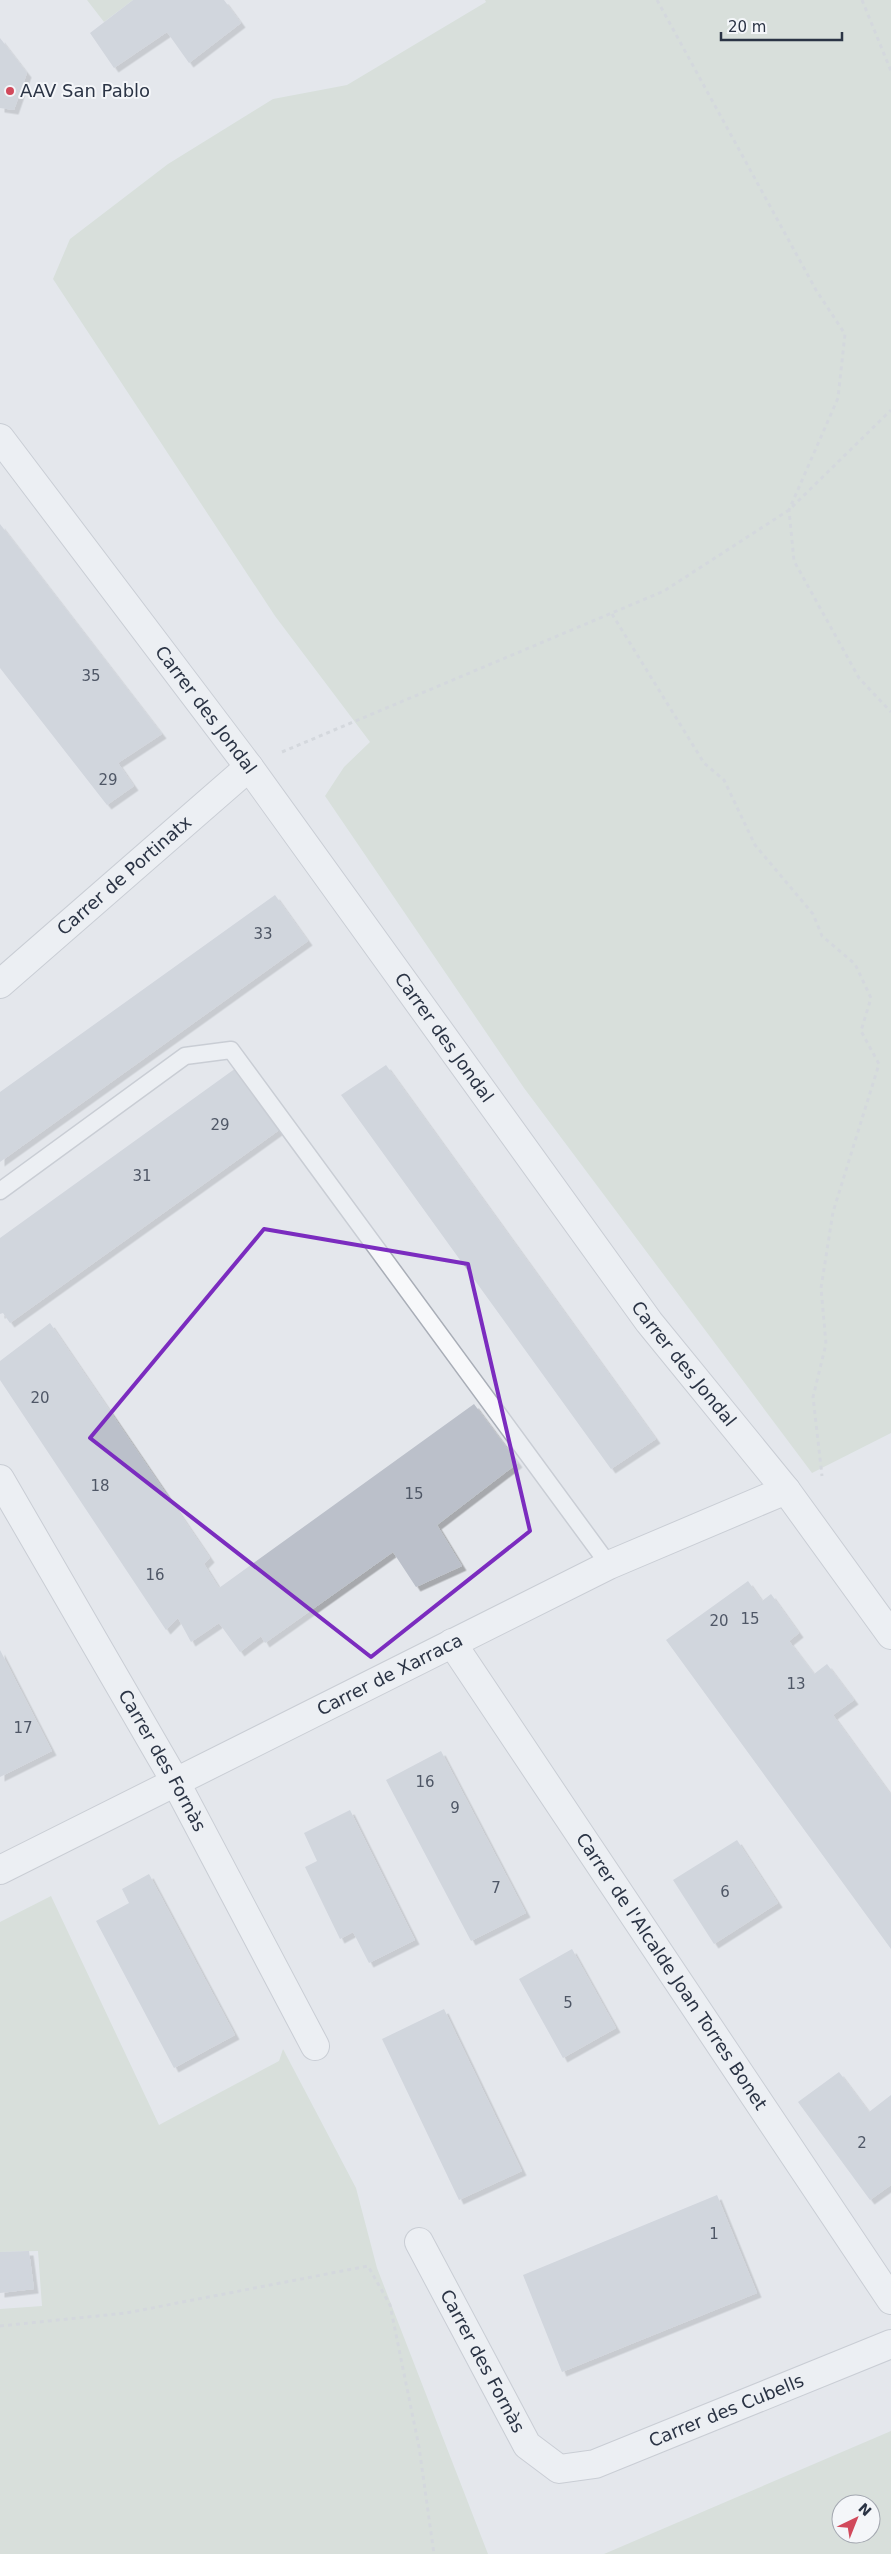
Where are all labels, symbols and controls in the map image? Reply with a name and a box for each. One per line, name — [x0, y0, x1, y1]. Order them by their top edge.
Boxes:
scale bar — [721, 10, 842, 42]
text: 20 m — [728, 18, 766, 36]
place label: AAV San Pablo — [20, 80, 150, 101]
marker: AAV San Pablo — [4, 85, 16, 97]
street label: Carrer des Jondal — [151, 642, 261, 778]
house number: 35 — [81, 667, 101, 685]
house number: 29 — [98, 771, 118, 789]
street label: Carrer de Portinatx — [53, 811, 196, 939]
house number: 33 — [253, 925, 273, 943]
street label: Carrer des Jondal — [391, 968, 498, 1106]
house number: 29 — [210, 1116, 230, 1134]
house number: 31 — [132, 1167, 152, 1185]
street label: Carrer des Jondal — [627, 1297, 741, 1430]
house number: 20 — [30, 1389, 50, 1407]
house number: 18 — [90, 1477, 110, 1495]
house number: 15 — [404, 1485, 424, 1503]
house number: 16 — [145, 1566, 165, 1584]
house number: 15 — [740, 1610, 760, 1628]
house number: 20 — [709, 1612, 729, 1630]
street label: Carrer de Xarraca — [313, 1629, 466, 1720]
house number: 13 — [786, 1675, 806, 1693]
street label: Carrer des Fornàs — [114, 1686, 211, 1835]
house number: 17 — [13, 1719, 33, 1737]
house number: 16 — [415, 1773, 435, 1791]
house number: 9 — [450, 1799, 460, 1817]
street label: Carrer de l'Alcalde Joan Torres Bonet — [572, 1829, 772, 2114]
house number: 7 — [491, 1879, 501, 1897]
house number: 6 — [720, 1883, 730, 1901]
house number: 5 — [563, 1994, 573, 2012]
house number: 2 — [857, 2134, 867, 2152]
house number: 1 — [709, 2225, 719, 2243]
street label: Carrer des Fornàs — [436, 2286, 530, 2436]
street label: Carrer des Cubells — [646, 2369, 807, 2451]
north arrow — [831, 2494, 881, 2544]
text: N — [855, 2500, 875, 2519]

